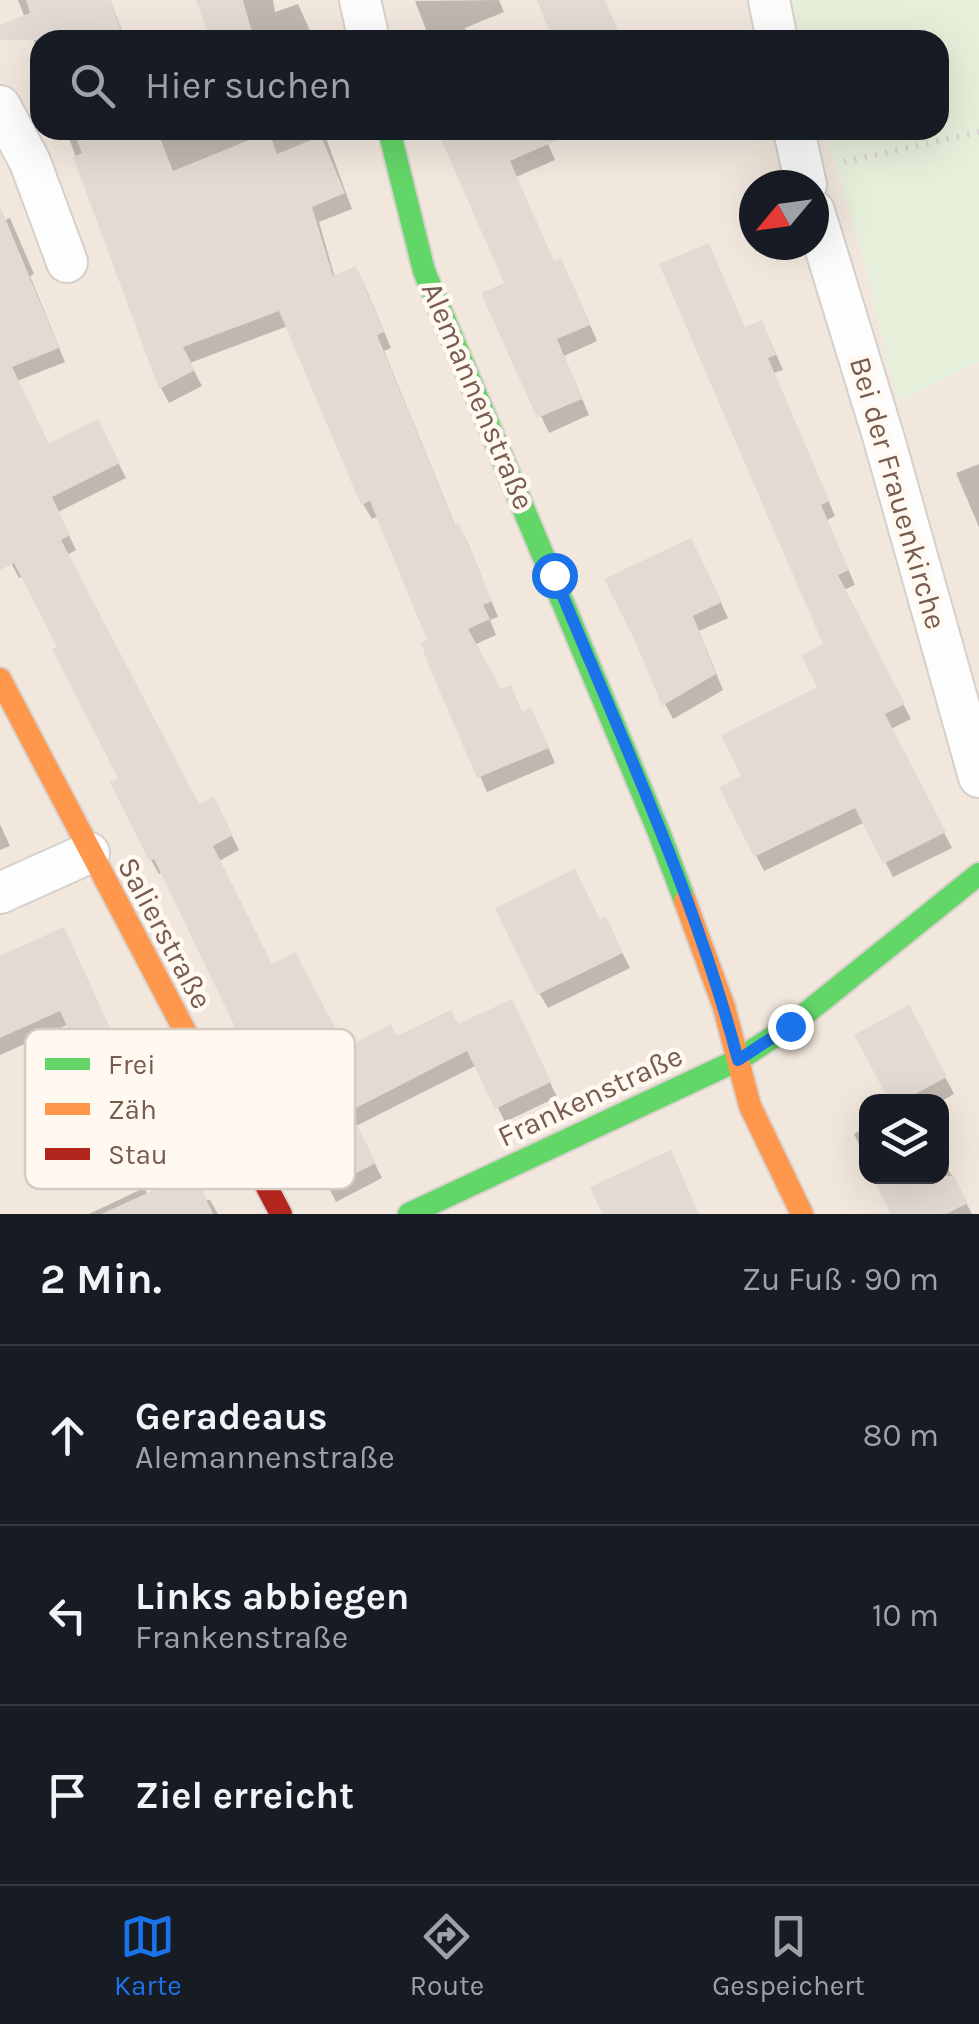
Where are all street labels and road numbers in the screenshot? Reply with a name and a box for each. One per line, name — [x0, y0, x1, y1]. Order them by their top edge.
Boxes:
street label: Alemannenstraße — [414, 277, 542, 515]
street label: Bei der Frauenkirche — [842, 353, 954, 633]
street label: Salierstraße — [110, 851, 220, 1015]
street label: Frankenstraße — [492, 1037, 688, 1155]

